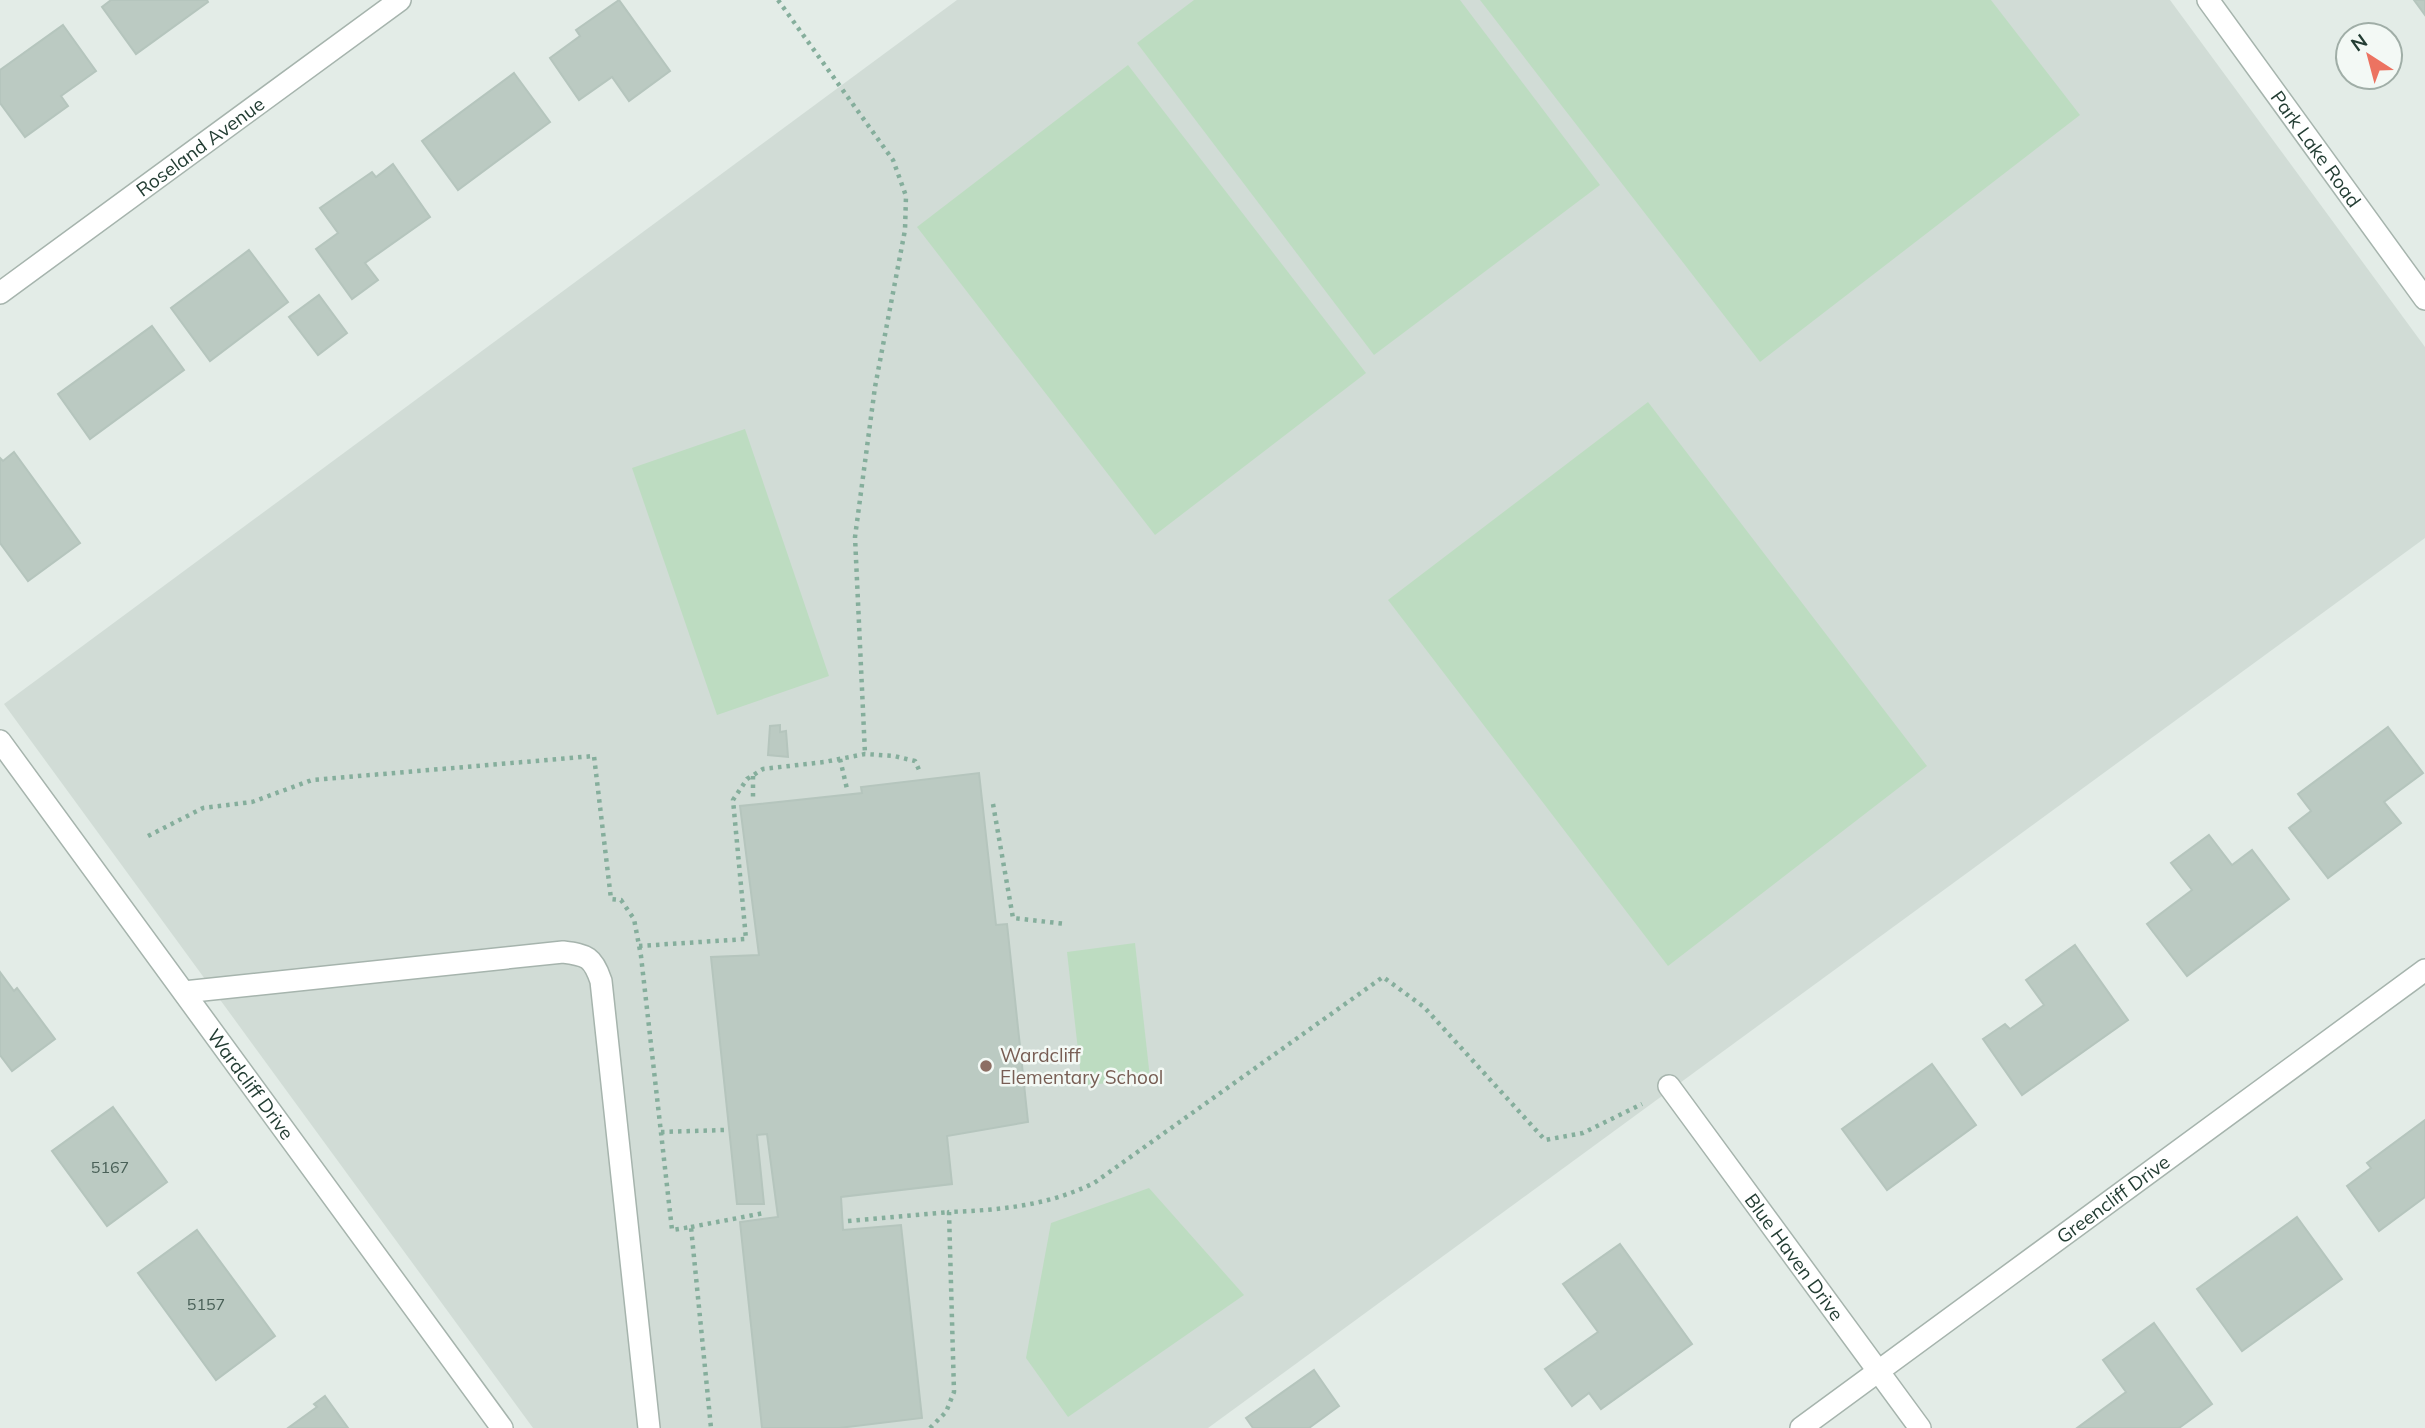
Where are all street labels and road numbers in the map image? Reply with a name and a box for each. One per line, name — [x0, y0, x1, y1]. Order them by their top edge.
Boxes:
street label: Park Lake Road — [2266, 86, 2366, 212]
street label: Roseland Avenue — [131, 91, 269, 201]
street label: Wardcliff Drive — [202, 1024, 299, 1144]
street label: Greencliff Drive — [2052, 1150, 2174, 1248]
street label: Blue Haven Drive — [1740, 1189, 1849, 1325]

